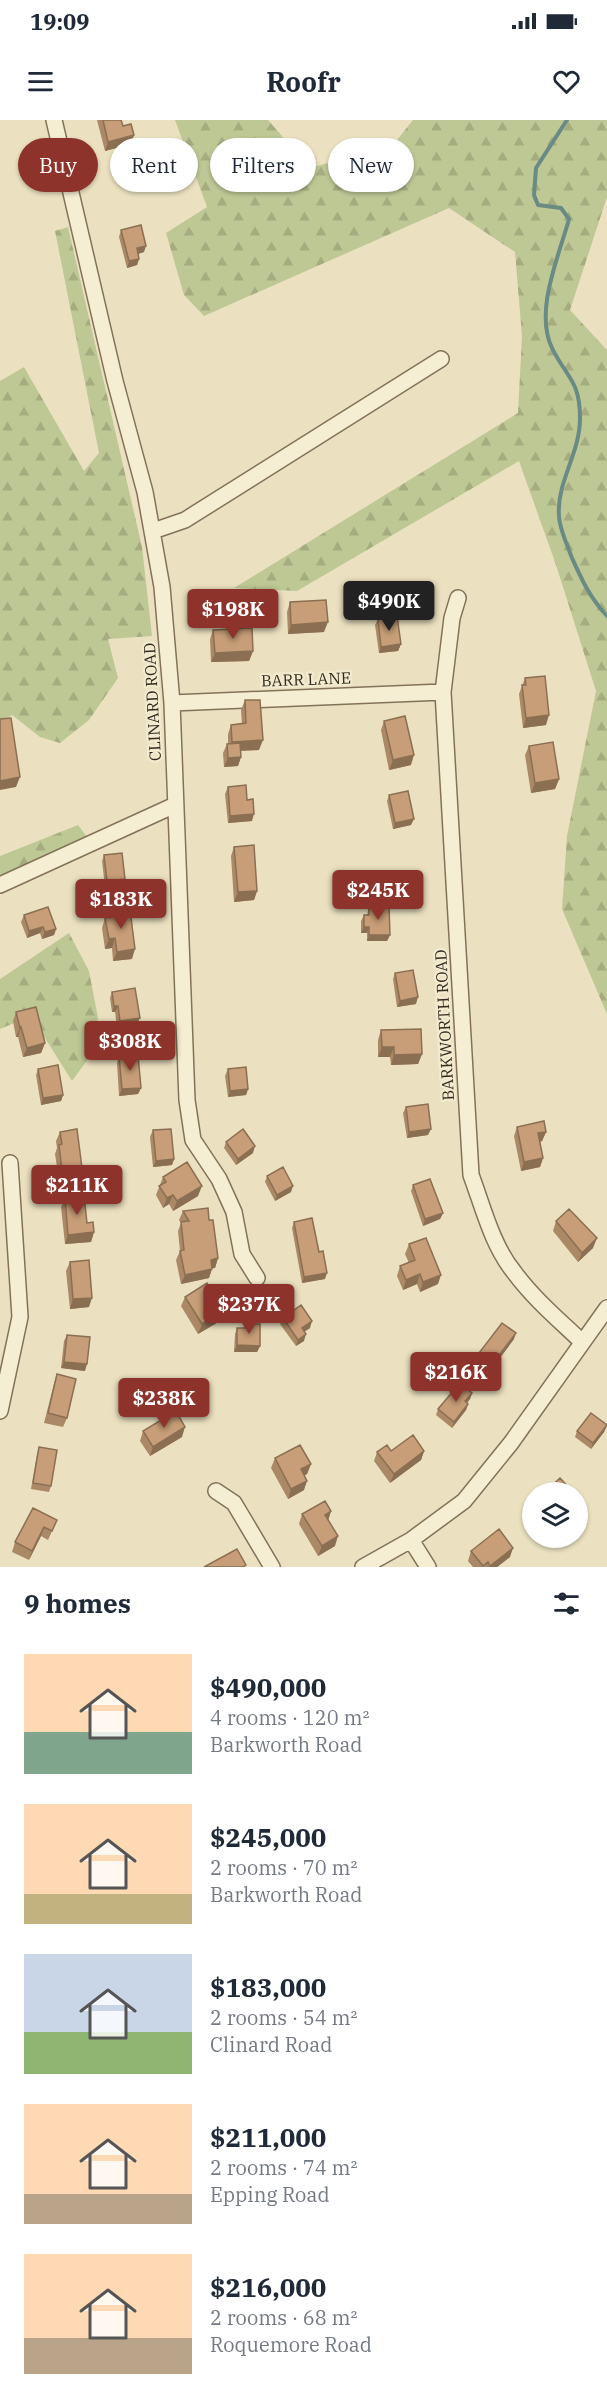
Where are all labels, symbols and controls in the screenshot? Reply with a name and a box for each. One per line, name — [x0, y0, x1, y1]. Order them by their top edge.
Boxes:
text: 19:09 — [30, 7, 89, 36]
text: Roofr — [266, 64, 341, 99]
icon: menu — [24, 65, 57, 98]
icon: heart — [550, 65, 583, 98]
chip: Buy — [18, 138, 98, 192]
chip: Rent — [110, 138, 198, 192]
chip: Filters — [210, 138, 316, 192]
chip: New — [328, 138, 414, 192]
pin: $490K — [347, 581, 431, 632]
text: $490K — [357, 587, 421, 614]
pin: $198K — [191, 589, 275, 640]
text: $198K — [201, 595, 265, 622]
street label: CLINARD ROAD — [139, 642, 165, 762]
street label: BARR LANE — [261, 667, 351, 691]
pin: $245K — [336, 870, 420, 921]
text: $245K — [346, 876, 410, 903]
pin: $183K — [79, 879, 163, 930]
text: $183K — [89, 885, 153, 912]
street label: BARKWORTH ROAD — [430, 949, 458, 1101]
pin: $308K — [88, 1021, 172, 1072]
text: $308K — [98, 1027, 162, 1054]
pin: $211K — [35, 1165, 119, 1216]
text: $211K — [45, 1171, 109, 1198]
pin: $237K — [207, 1284, 291, 1335]
text: $237K — [217, 1290, 281, 1317]
pin: $216K — [414, 1352, 498, 1403]
text: $216K — [424, 1358, 488, 1385]
pin: $238K — [122, 1378, 206, 1429]
text: $238K — [132, 1384, 196, 1411]
map controls — [522, 1482, 588, 1548]
button: layers — [522, 1482, 588, 1548]
text: 9 homes — [24, 1586, 131, 1620]
icon: filters — [550, 1587, 583, 1620]
text: $490,000 — [210, 1670, 326, 1704]
icon: home — [72, 1678, 144, 1750]
text: 4 rooms · 120 m² — [210, 1704, 369, 1731]
text: Barkworth Road — [210, 1731, 362, 1758]
text: $245,000 — [210, 1820, 326, 1854]
icon: home — [72, 1828, 144, 1900]
text: 2 rooms · 70 m² — [210, 1854, 357, 1881]
text: Barkworth Road — [210, 1881, 362, 1908]
text: $183,000 — [210, 1970, 326, 2004]
icon: home — [72, 1978, 144, 2050]
text: 2 rooms · 54 m² — [210, 2004, 357, 2031]
text: Clinard Road — [210, 2031, 332, 2058]
text: $211,000 — [210, 2120, 326, 2154]
icon: home — [72, 2128, 144, 2200]
text: 2 rooms · 74 m² — [210, 2154, 357, 2181]
text: Epping Road — [210, 2181, 330, 2208]
text: $216,000 — [210, 2270, 326, 2304]
icon: home — [72, 2278, 144, 2350]
text: 2 rooms · 68 m² — [210, 2304, 357, 2331]
text: Roquemore Road — [210, 2331, 372, 2358]

